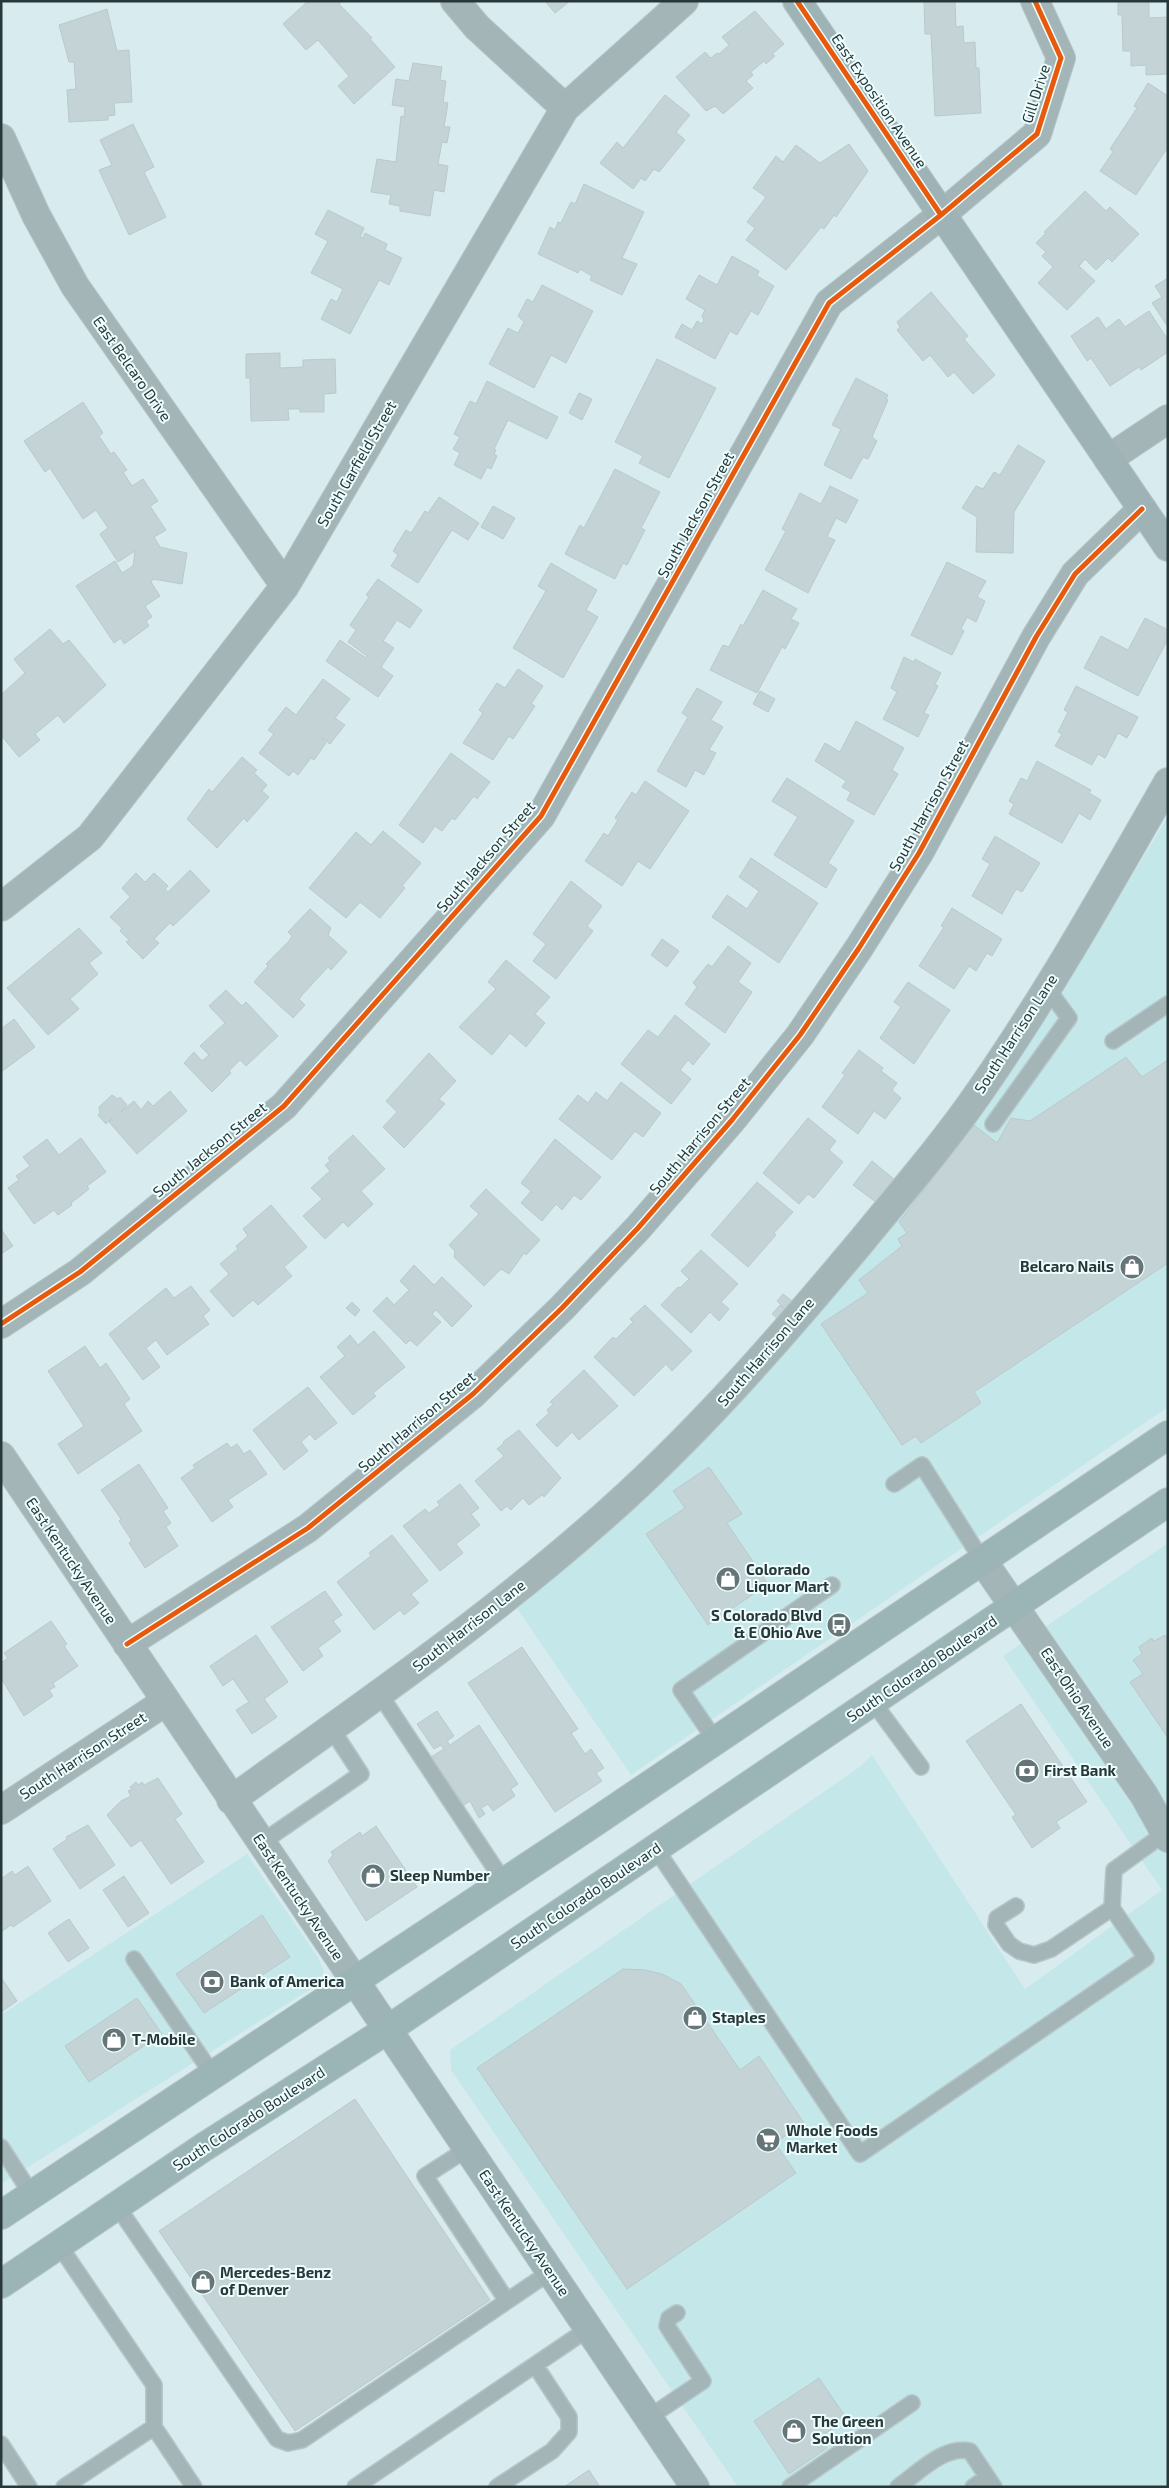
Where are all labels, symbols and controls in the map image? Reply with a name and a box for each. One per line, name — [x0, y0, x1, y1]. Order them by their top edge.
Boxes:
street label: East Exposition Avenue — [828, 30, 932, 171]
street label: Gill Drive — [1017, 62, 1053, 125]
street label: East Belcaro Drive — [90, 312, 176, 424]
street label: South Garfield Street — [313, 397, 400, 530]
street label: South Jackson Street — [653, 448, 737, 581]
street label: South Harrison Street — [885, 737, 972, 874]
street label: South Jackson Street — [432, 797, 539, 916]
street label: South Harrison Lane — [970, 971, 1060, 1096]
street label: South Harrison Street — [645, 1073, 754, 1198]
street label: South Jackson Street — [149, 1098, 270, 1201]
shop icon: Belcaro Nails — [1119, 1254, 1145, 1280]
place label: Belcaro Nails — [1020, 1257, 1114, 1275]
street label: South Harrison Lane — [713, 1293, 817, 1409]
street label: South Harrison Street — [354, 1367, 479, 1475]
street label: East Kentucky Avenue — [23, 1494, 121, 1627]
place label: Colorado Liquor Mart — [746, 1560, 829, 1595]
shop icon: Colorado Liquor Mart — [715, 1566, 741, 1592]
street label: South Harrison Lane — [408, 1576, 528, 1675]
place label: S Colorado Blvd & E Ohio Ave — [711, 1606, 822, 1641]
street label: South Colorado Boulevard — [843, 1611, 1000, 1725]
bus stop icon: S Colorado Blvd & E Ohio Ave — [826, 1612, 852, 1638]
street label: East Ohio Avenue — [1038, 1644, 1118, 1751]
street label: South Harrison Street — [16, 1707, 149, 1803]
bank icon: First Bank — [1014, 1758, 1040, 1784]
place label: First Bank — [1044, 1761, 1116, 1779]
street label: East Kentucky Avenue — [250, 1830, 348, 1963]
street label: South Colorado Boulevard — [507, 1838, 664, 1952]
shop icon: Sleep Number — [360, 1863, 386, 1889]
place label: Sleep Number — [390, 1866, 490, 1884]
bank icon: Bank of America — [199, 1969, 225, 1995]
place label: Bank of America — [230, 1972, 344, 1990]
shop icon: Staples — [682, 2005, 708, 2031]
place label: Staples — [712, 2008, 766, 2026]
shop icon: T-Mobile — [101, 2027, 127, 2053]
place label: T-Mobile — [132, 2030, 195, 2048]
street label: South Colorado Boulevard — [169, 2062, 328, 2174]
place label: Whole Foods Market — [786, 2121, 878, 2156]
supermarket icon: Whole Foods Market — [755, 2127, 781, 2153]
street label: East Kentucky Avenue — [476, 2166, 574, 2299]
place label: Mercedes-Benz of Denver — [220, 2263, 331, 2298]
shop icon: Mercedes-Benz of Denver — [190, 2269, 216, 2295]
place label: The Green Solution — [812, 2412, 884, 2447]
shop icon: The Green Solution — [781, 2418, 807, 2444]

